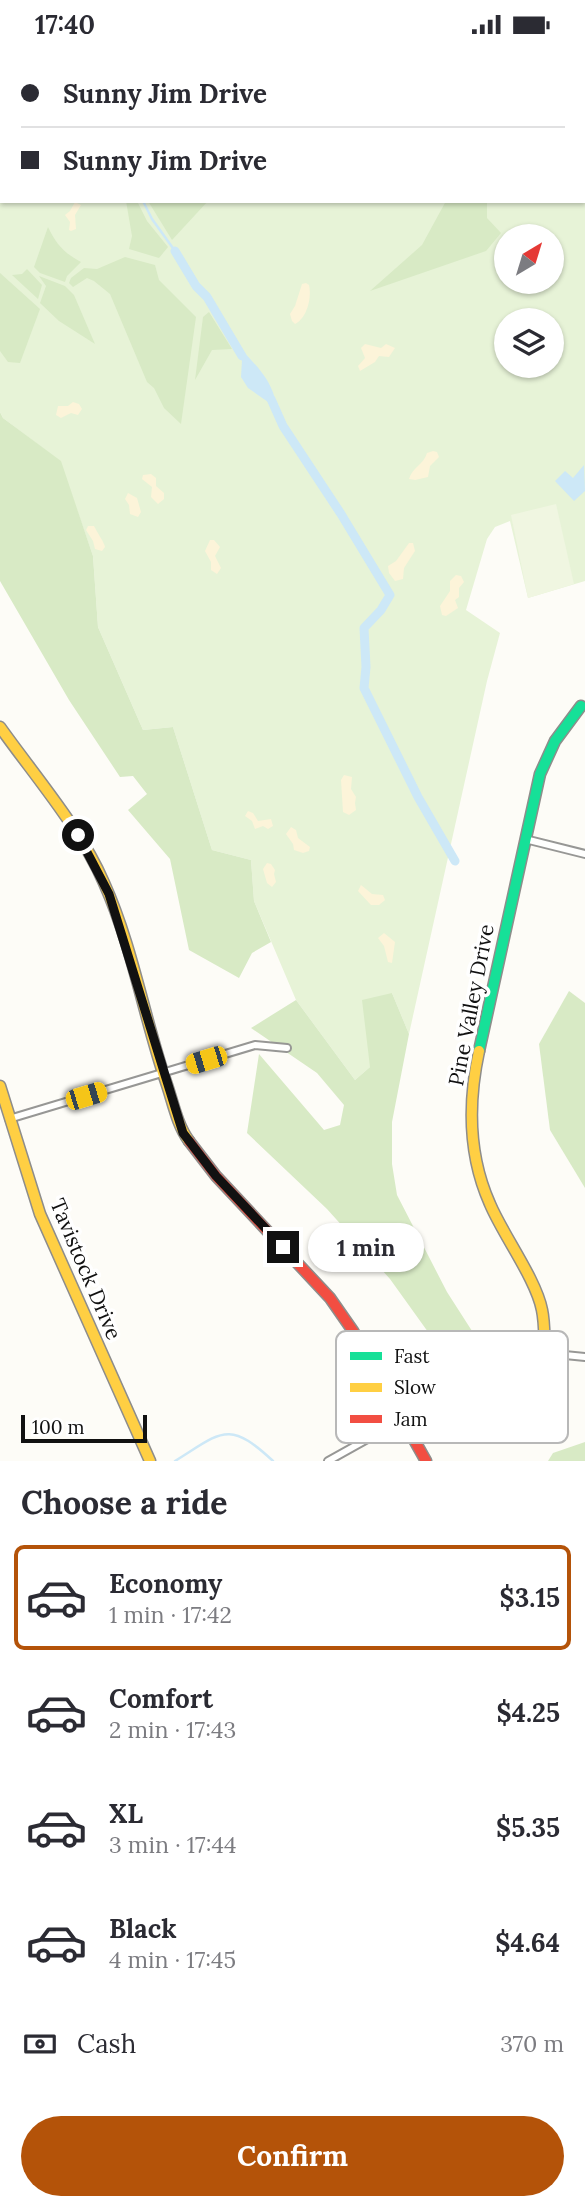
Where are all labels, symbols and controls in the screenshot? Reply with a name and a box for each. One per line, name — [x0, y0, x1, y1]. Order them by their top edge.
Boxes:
text: 17:40 — [35, 8, 95, 41]
text: Sunny Jim Drive — [63, 77, 267, 110]
text: Sunny Jim Drive — [63, 144, 267, 177]
north arrow — [494, 224, 564, 294]
map controls — [494, 224, 564, 378]
button: layers — [494, 308, 564, 378]
route start — [62, 819, 94, 851]
street label: Pine Valley Drive — [442, 922, 500, 1088]
car — [183, 1044, 230, 1076]
car — [63, 1080, 110, 1112]
street label: Tavistock Drive — [44, 1194, 128, 1344]
callout: 1 min — [308, 1223, 423, 1271]
route end — [267, 1231, 299, 1263]
text: 1 min — [337, 1233, 395, 1262]
legend — [336, 1331, 568, 1443]
text: Fast — [394, 1344, 430, 1368]
text: Slow — [394, 1375, 437, 1399]
text: Jam — [393, 1407, 428, 1431]
scale bar — [21, 1412, 147, 1444]
text: 100 m — [32, 1415, 85, 1439]
text: Choose a ride — [21, 1482, 228, 1523]
icon: car — [25, 1566, 88, 1629]
text: Economy — [109, 1567, 222, 1600]
text: $3.15 — [499, 1581, 560, 1614]
text: 1 min · 17:42 — [109, 1600, 232, 1629]
icon: car — [25, 1681, 88, 1744]
text: Comfort — [109, 1682, 213, 1715]
text: $4.25 — [497, 1696, 560, 1729]
text: 2 min · 17:43 — [109, 1715, 236, 1744]
icon: car — [25, 1796, 88, 1859]
text: XL — [109, 1797, 143, 1830]
text: $5.35 — [496, 1811, 560, 1844]
text: 3 min · 17:44 — [109, 1830, 236, 1859]
icon: car — [25, 1911, 88, 1974]
text: Black — [109, 1912, 177, 1945]
text: $4.64 — [495, 1926, 560, 1959]
text: 4 min · 17:45 — [109, 1945, 236, 1974]
icon: cash — [21, 2025, 59, 2063]
text: Cash — [77, 2027, 136, 2060]
text: 370 m — [500, 2029, 564, 2058]
button: Confirm — [21, 2116, 564, 2196]

